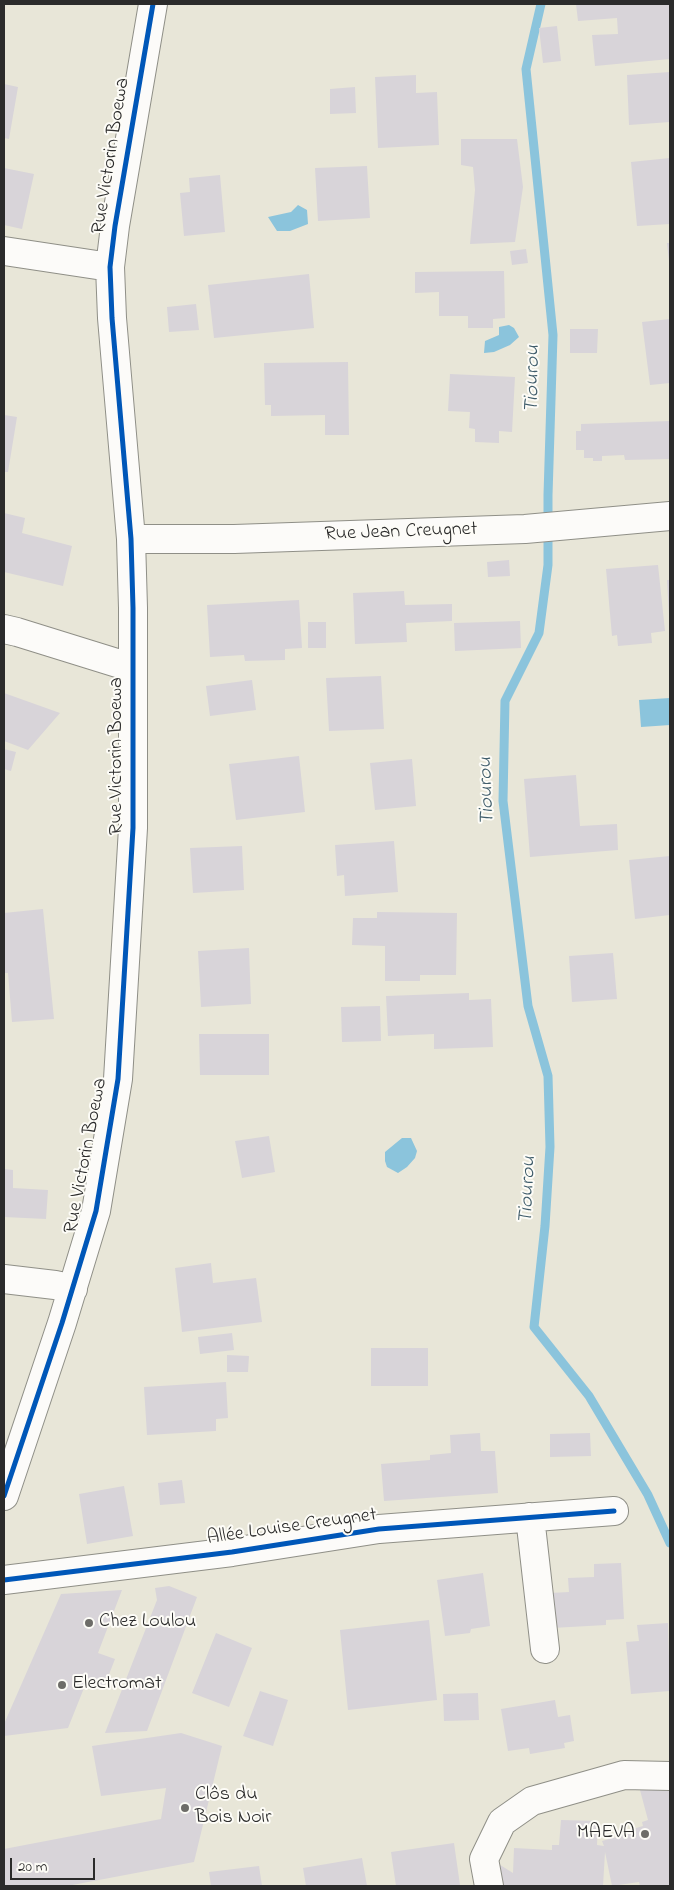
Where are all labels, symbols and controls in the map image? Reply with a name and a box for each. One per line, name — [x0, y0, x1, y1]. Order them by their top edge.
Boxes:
street label: Rue Victorin Boewa — [88, 76, 136, 236]
water label: Tiourou — [521, 345, 547, 413]
street label: Rue Jean Creugnet — [324, 518, 478, 548]
street label: Rue Victorin Boewa — [106, 677, 130, 835]
water label: Tiourou — [474, 757, 502, 825]
street label: Rue Victorin Boewa — [60, 1076, 114, 1236]
water label: Tiourou — [515, 1155, 543, 1225]
street label: Allée Louise Creugnet — [206, 1504, 378, 1552]
place label: Chez Loulou — [99, 1611, 196, 1635]
marker: Chez Loulou — [83, 1617, 95, 1629]
place label: Electromat — [72, 1673, 162, 1697]
marker: Electromat — [56, 1679, 68, 1691]
place label: Clôs du Bois Noir — [195, 1784, 271, 1831]
marker: Clôs du Bois Noir — [179, 1802, 191, 1814]
place label: MAEVA — [577, 1822, 635, 1846]
marker: MAEVA — [639, 1828, 651, 1840]
scale bar — [12, 1848, 98, 1880]
text: 20 m — [18, 1856, 47, 1878]

